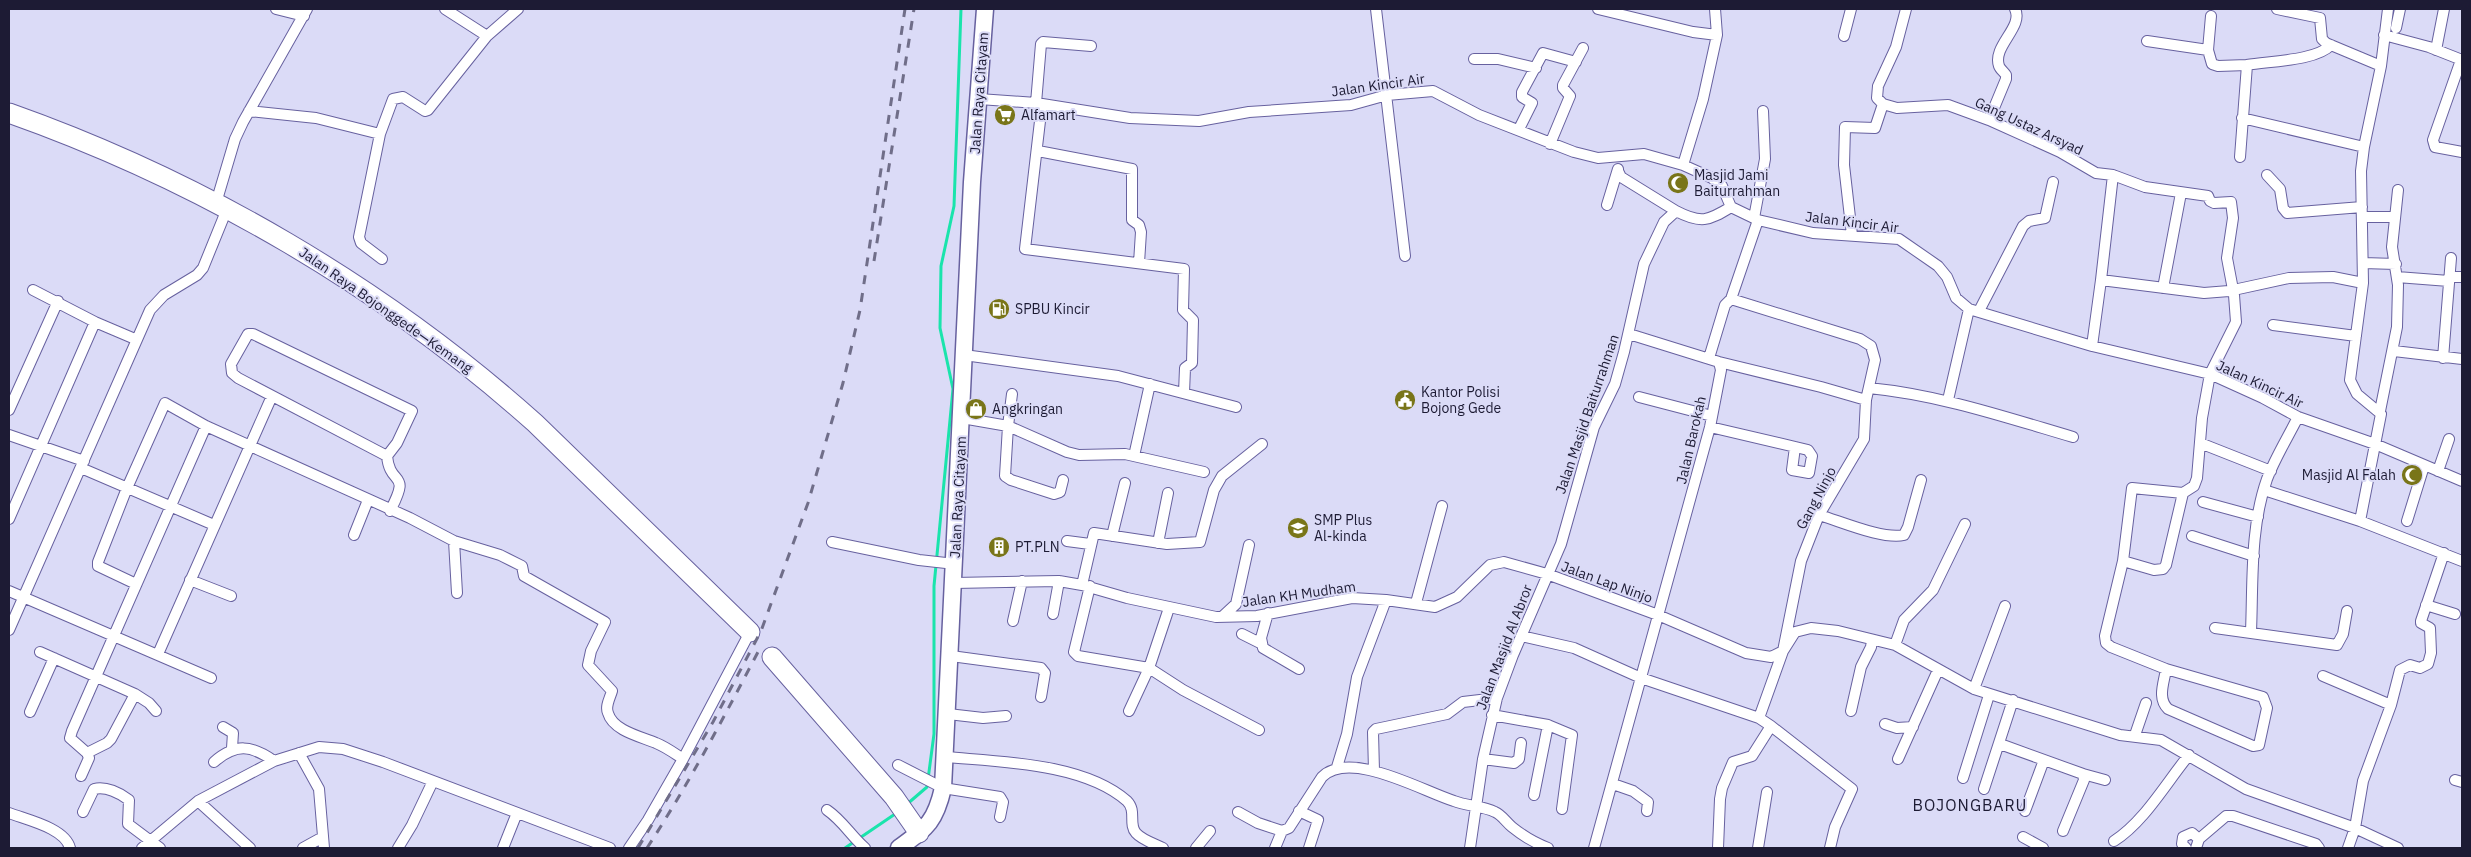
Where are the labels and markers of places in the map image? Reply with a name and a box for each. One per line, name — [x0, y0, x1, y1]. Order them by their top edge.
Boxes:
supermarket icon: Alfamart — [993, 103, 1017, 127]
place label: Alfamart — [1021, 106, 1076, 124]
place label: Masjid Jami Baiturrahman — [1694, 166, 1780, 200]
mosque icon: Masjid Jami Baiturrahman — [1666, 171, 1690, 195]
fuel station icon: SPBU Kincir — [987, 297, 1011, 321]
place label: SPBU Kincir — [1015, 300, 1090, 318]
place label: Kantor Polisi Bojong Gede — [1421, 383, 1502, 417]
public building icon: Kantor Polisi Bojong Gede — [1393, 388, 1417, 412]
shop icon: Angkringan — [964, 397, 988, 421]
place label: Angkringan — [992, 400, 1063, 418]
mosque icon: Masjid Al Falah — [2400, 463, 2424, 487]
place label: Masjid Al Falah — [2302, 466, 2396, 484]
place label: SMP Plus Al-kinda — [1314, 511, 1373, 545]
school or university icon: SMP Plus Al-kinda — [1286, 516, 1310, 540]
building icon: PT.PLN — [987, 535, 1011, 559]
place label: PT.PLN — [1015, 538, 1060, 556]

